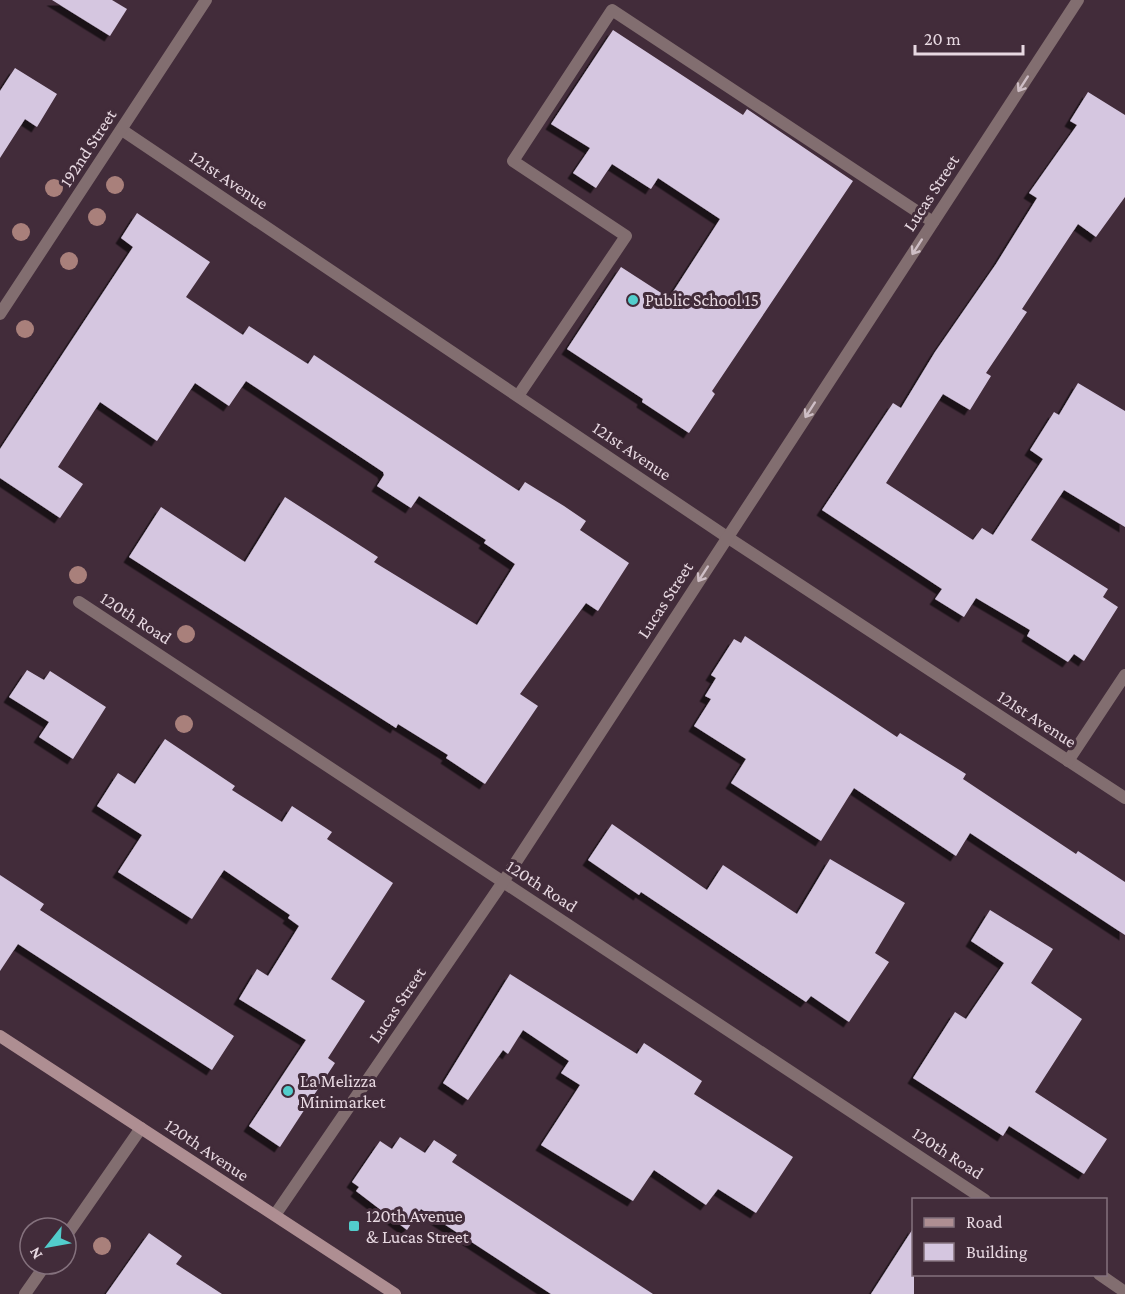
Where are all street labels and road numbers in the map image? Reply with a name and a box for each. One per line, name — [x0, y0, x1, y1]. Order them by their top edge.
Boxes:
street label: 192nd Street — [56, 105, 121, 190]
street label: 121st Avenue — [186, 147, 272, 213]
street label: Lucas Street — [899, 150, 964, 235]
street label: 121st Avenue — [589, 418, 675, 484]
street label: Lucas Street — [633, 557, 698, 642]
street label: 120th Road — [97, 588, 176, 649]
street label: 121st Avenue — [994, 686, 1080, 752]
street label: 120th Road — [503, 856, 582, 917]
street label: Lucas Street — [364, 963, 430, 1047]
street label: 120th Avenue — [161, 1115, 253, 1185]
street label: 120th Road — [909, 1123, 988, 1184]

